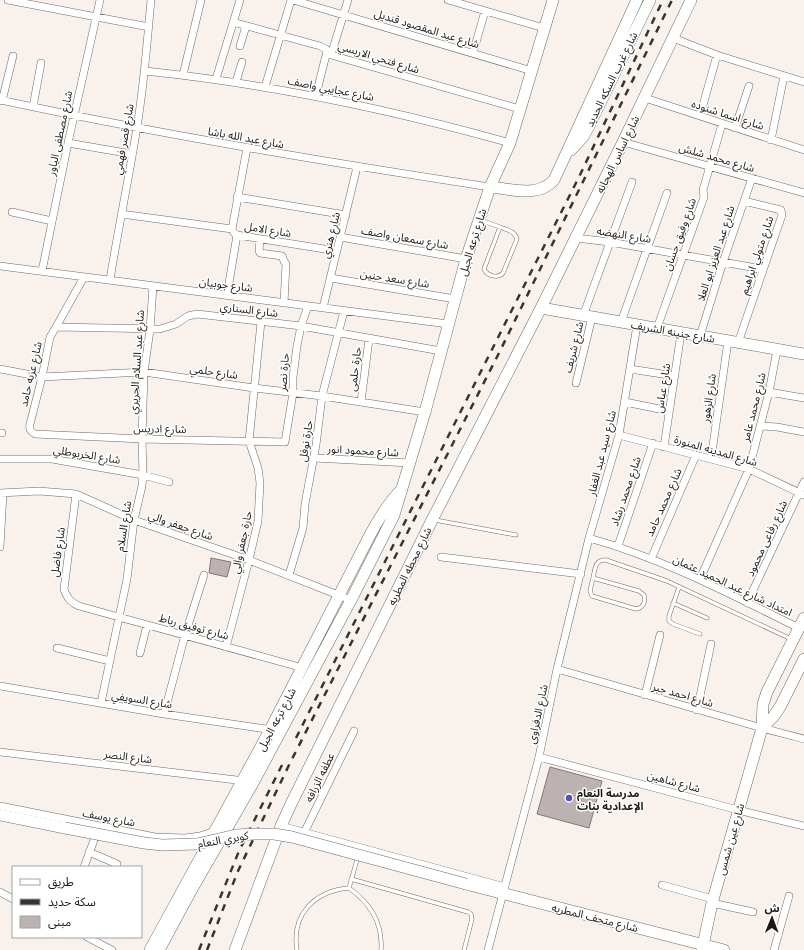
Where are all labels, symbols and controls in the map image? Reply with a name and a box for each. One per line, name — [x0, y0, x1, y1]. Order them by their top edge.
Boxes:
street label: شارع عبد المقصود قنديل — [372, 5, 482, 52]
street label: شارع غرب السكه الحديد — [581, 29, 642, 129]
street label: شارع فتحي الاربسي — [336, 37, 422, 79]
street label: شارع عجايبي واصف — [286, 72, 376, 106]
street label: شارع مصطفى الياور — [42, 89, 76, 178]
street label: شارع اسما شنوده — [690, 95, 766, 134]
street label: شارع قصر فهمي — [109, 102, 139, 176]
street label: شارع اساس الهجانه — [592, 112, 643, 196]
street label: شارع عبد الله باشا — [206, 123, 286, 152]
street label: شارع محمد شلش — [677, 139, 757, 176]
street label: شارع وفيق حسان — [659, 195, 700, 273]
street label: شارع عبد العزيز ابو العلا — [692, 203, 739, 303]
street label: شارع ترعه الجبل — [455, 206, 490, 278]
street label: شارع هنري — [317, 210, 346, 260]
street label: شارع متولي ابراهيم — [736, 213, 779, 297]
street label: شارع الامل — [243, 218, 293, 241]
street label: شارع سمعان واصف — [360, 222, 450, 253]
street label: شارع النهضه — [596, 222, 653, 247]
street label: شارع سعد حنين — [359, 265, 431, 292]
street label: شارع جوبيان — [198, 273, 254, 296]
street label: شارع السناري — [219, 298, 279, 323]
street label: شارع عبد السلام الحريري — [125, 309, 150, 415]
street label: شارع جنينه الشريف — [630, 316, 716, 347]
street label: شارع شريف — [559, 319, 588, 374]
street label: شارع عزبه حامد — [15, 340, 46, 408]
street label: حارة حلمى — [344, 345, 364, 392]
street label: حارة نصر — [274, 352, 292, 393]
street label: شارع حلمي — [189, 360, 239, 384]
street label: شارع عباس — [651, 362, 674, 414]
street label: شارع محمد عامر — [737, 370, 770, 444]
street label: شارع الزهور — [697, 372, 720, 425]
street label: شارع سيد عبد الغفار — [583, 408, 620, 499]
street label: حارة نوفل — [294, 419, 316, 463]
street label: شارع ادريس — [133, 420, 187, 437]
street label: شارع المدينه المنورة — [672, 431, 760, 470]
street label: شارع الخربوطلي — [52, 441, 122, 469]
street label: شارع محمود انور — [326, 441, 399, 460]
street label: شارع محمد رشاد — [606, 454, 645, 528]
street label: شارع محمد حامد — [641, 465, 686, 539]
street label: شارع رفاعى محمود — [742, 497, 791, 579]
street label: شارع السلام — [112, 499, 135, 553]
street label: شارع جعفر والي — [146, 507, 216, 546]
street label: حارة جعفر والي — [227, 509, 258, 575]
street label: شارع محطه المطريه — [384, 524, 436, 608]
street label: شارع فاضل — [46, 526, 69, 578]
street label: امتداد شارع عبد الحميد عثمان — [671, 551, 795, 620]
street label: شارع توفيق رباط — [157, 609, 231, 644]
street label: شارع احمد جبر — [649, 678, 716, 711]
street label: شارع الدفراوى — [523, 682, 552, 745]
street label: شارع ترعه الجبل — [253, 684, 300, 754]
street label: شارع السويفي — [110, 687, 174, 714]
street label: شارع النصر — [102, 745, 153, 767]
street label: عطفه الزرافه — [301, 749, 338, 804]
street label: شارع شاهين — [645, 767, 703, 796]
place label: مدرسة النعام الإعدادية بنات — [577, 785, 643, 813]
marker: مدرسة النعام الإعدادية بنات — [564, 793, 574, 803]
street label: شارع عين شمس — [713, 801, 748, 877]
street label: شارع يوسف — [81, 805, 137, 831]
street label: كوبري النعام — [196, 827, 251, 853]
legend — [12, 866, 142, 938]
text: طريق — [48, 873, 74, 890]
text: سكة حديد — [48, 893, 96, 910]
north arrow — [752, 898, 792, 938]
street label: شارع متحف المطريه — [550, 899, 640, 936]
text: ش — [765, 900, 780, 915]
text: مبنى — [48, 913, 71, 930]

